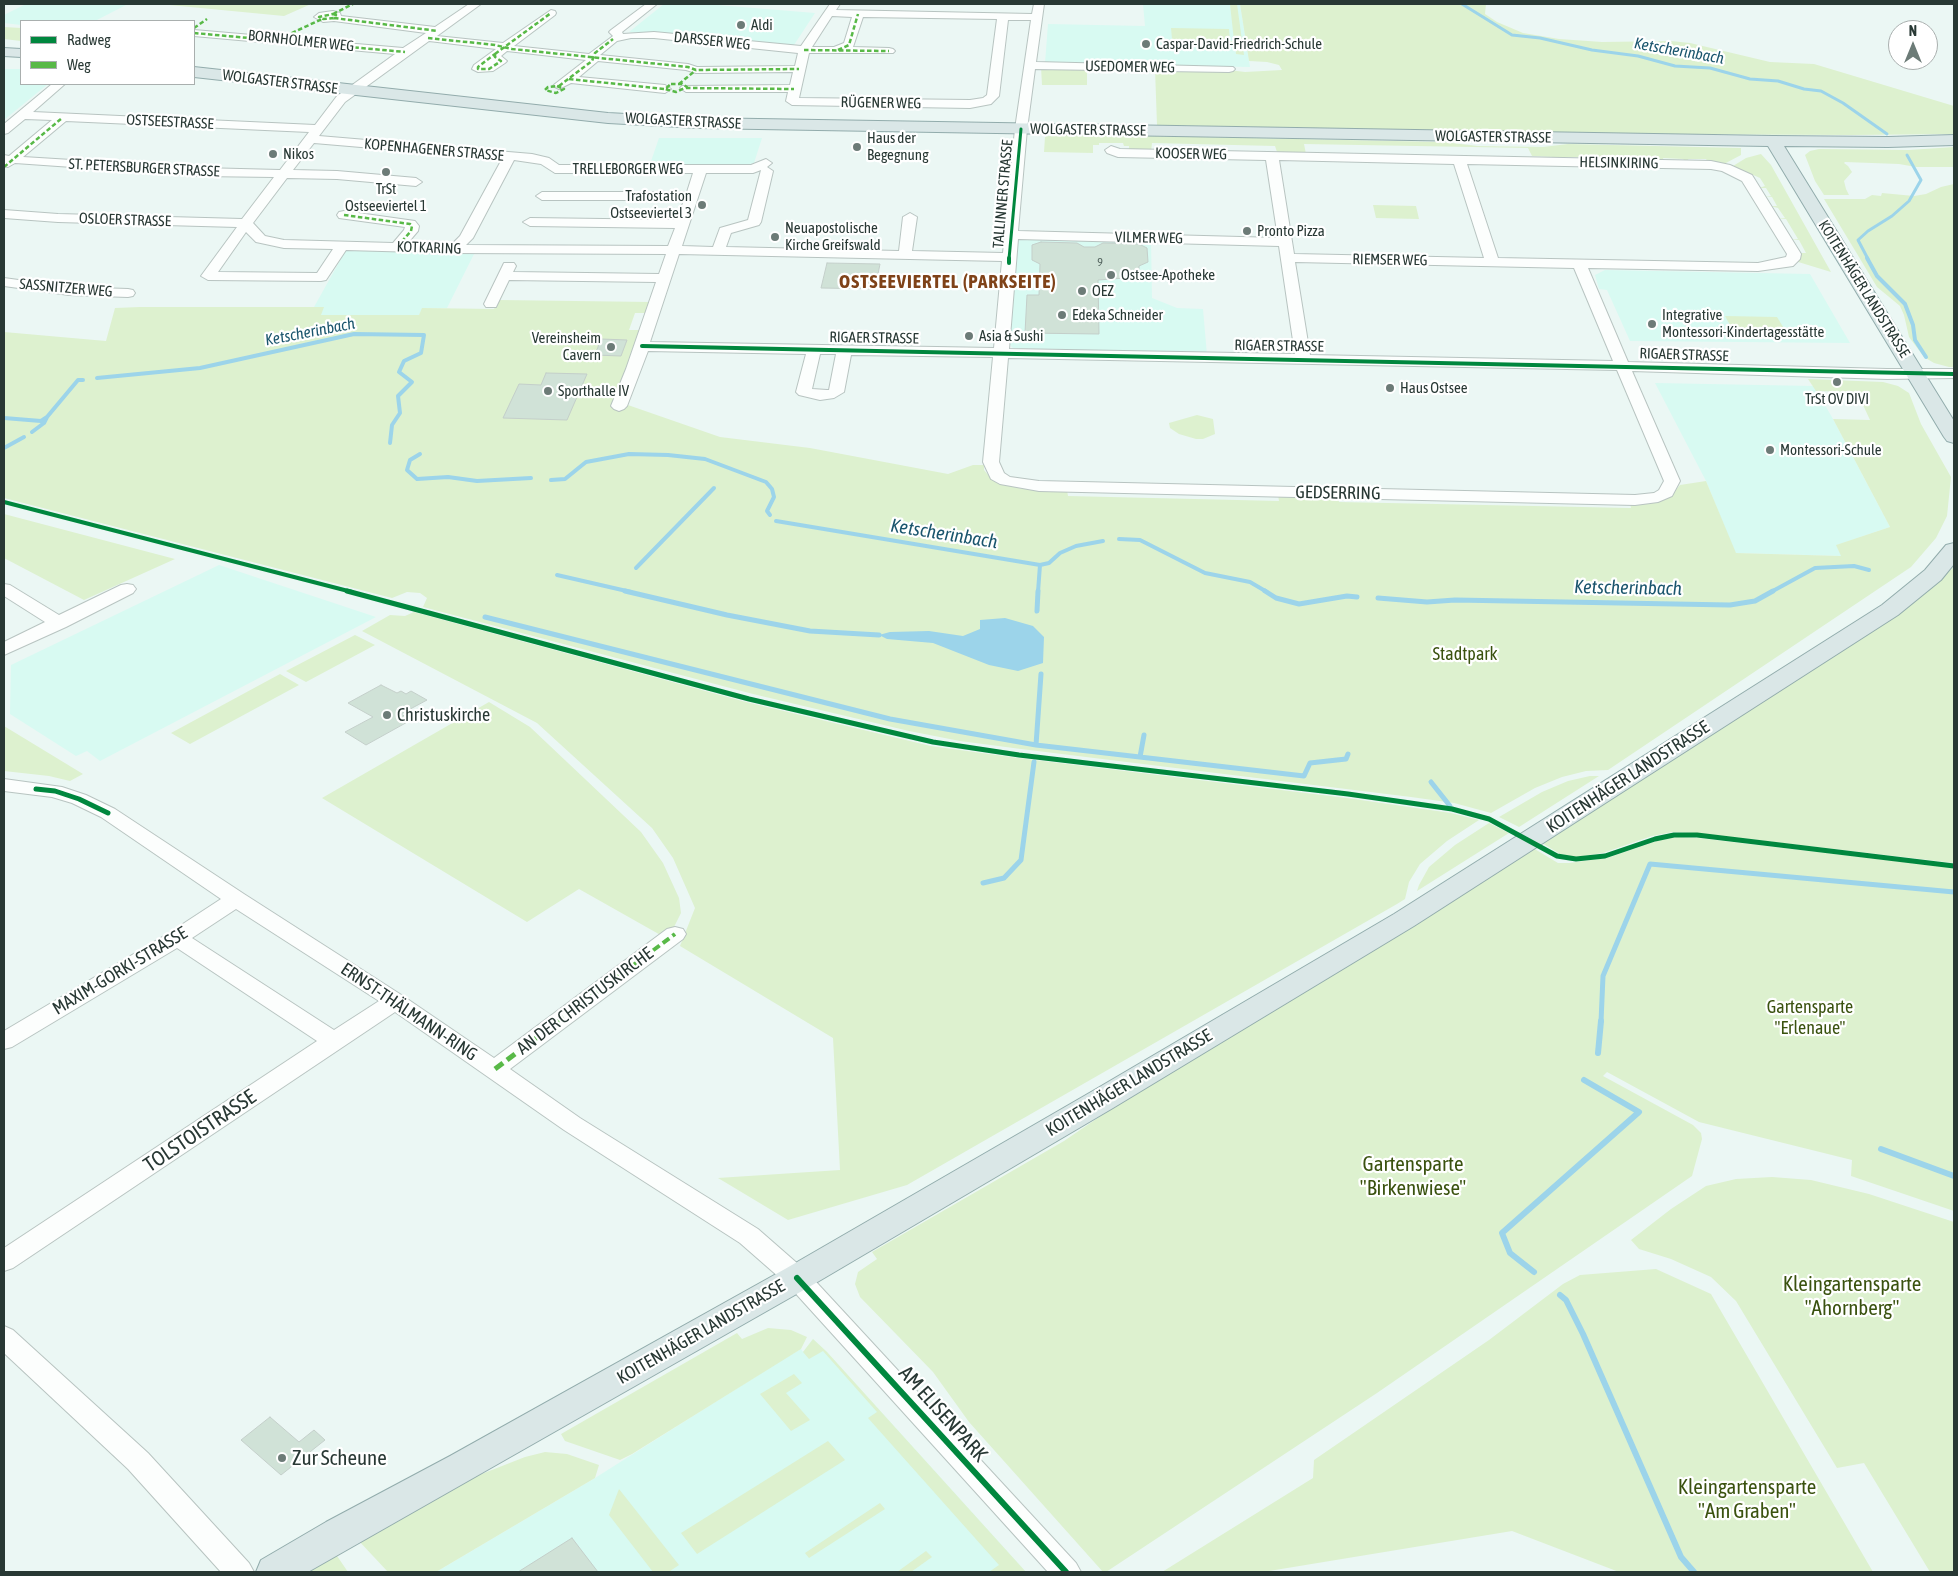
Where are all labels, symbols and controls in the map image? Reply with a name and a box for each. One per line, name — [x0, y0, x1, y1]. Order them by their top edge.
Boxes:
place label: Aldi — [751, 16, 773, 34]
marker: Aldi — [735, 19, 747, 31]
legend — [20, 20, 195, 85]
north arrow — [1888, 20, 1938, 70]
text: N — [1909, 23, 1917, 39]
street label: BORNHOLMER WEG — [247, 26, 355, 56]
street label: DARSSER WEG — [673, 28, 751, 54]
text: Radweg — [67, 31, 111, 48]
water label: Ketscherinbach — [1633, 34, 1725, 68]
place label: Caspar-David-Friedrich-Schule — [1156, 35, 1322, 53]
marker: Caspar-David-Friedrich-Schule — [1140, 38, 1152, 50]
text: Weg — [67, 56, 91, 73]
street label: USEDOMER WEG — [1085, 57, 1175, 77]
street label: WOLGASTER STRASSE — [221, 66, 339, 98]
street label: RÜGENER WEG — [840, 93, 922, 113]
street label: WOLGASTER STRASSE — [625, 109, 741, 133]
street label: OSTSEESTRASSE — [126, 111, 214, 133]
street label: WOLGASTER STRASSE — [1030, 120, 1146, 140]
street label: WOLGASTER STRASSE — [1435, 127, 1551, 147]
place label: Haus der Begegnung — [867, 129, 929, 164]
street label: KOPENHAGENER STRASSE — [363, 135, 505, 165]
street label: TALLINNER STRASSE — [989, 139, 1017, 249]
marker: Haus der Begegnung — [851, 141, 863, 153]
street label: KOOSER WEG — [1155, 144, 1227, 164]
place label: Nikos — [283, 145, 314, 163]
marker: Nikos — [267, 148, 279, 160]
street label: HELSINKIRING — [1579, 153, 1659, 173]
street label: ST. PETERSBURGER STRASSE — [68, 155, 220, 181]
street label: TRELLEBORGER WEG — [573, 160, 683, 178]
marker: TrSt Ostseeviertel 1 — [380, 166, 392, 178]
place label: TrSt Ostseeviertel 1 — [345, 180, 427, 215]
place label: Trafostation Ostseeviertel 3 — [610, 187, 692, 222]
marker: Trafostation Ostseeviertel 3 — [696, 199, 708, 211]
street label: OSLOER STRASSE — [79, 209, 171, 231]
street label: KOITENHÄGER LANDSTRASSE — [1814, 217, 1914, 361]
place label: Neuapostolische Kirche Greifswald — [785, 219, 881, 254]
place label: Pronto Pizza — [1257, 222, 1325, 240]
marker: Pronto Pizza — [1241, 225, 1253, 237]
street label: VILMER WEG — [1115, 228, 1183, 248]
marker: Neuapostolische Kirche Greifswald — [769, 231, 781, 243]
street label: KOTKARING — [396, 238, 462, 258]
street label: RIEMSER WEG — [1352, 250, 1428, 270]
house number: 9 — [1097, 255, 1103, 269]
place label: Ostsee-Apotheke — [1121, 266, 1215, 284]
marker: Ostsee-Apotheke — [1105, 269, 1117, 281]
district label: OSTSEEVIERTEL (PARKSEITE) — [836, 271, 1060, 293]
street label: SASSNITZER WEG — [19, 275, 113, 301]
place label: OEZ — [1092, 282, 1114, 300]
marker: OEZ — [1076, 285, 1088, 297]
place label: Edeka Schneider — [1072, 306, 1163, 324]
place label: Integrative Montessori-Kindertagesstätte — [1662, 306, 1824, 341]
marker: Edeka Schneider — [1056, 309, 1068, 321]
water label: Ketscherinbach — [264, 314, 356, 350]
marker: Integrative Montessori-Kindertagesstätte — [1646, 318, 1658, 330]
place label: Asia & Sushi — [979, 327, 1044, 345]
street label: RIGAER STRASSE — [829, 328, 919, 348]
place label: Vereinsheim Cavern — [532, 329, 601, 364]
marker: Asia & Sushi — [963, 330, 975, 342]
street label: RIGAER STRASSE — [1234, 336, 1324, 356]
marker: Vereinsheim Cavern — [605, 341, 617, 353]
street label: RIGAER STRASSE — [1639, 344, 1729, 366]
marker: TrSt OV DIVI — [1831, 376, 1843, 388]
place label: Haus Ostsee — [1400, 379, 1467, 397]
place label: Sporthalle IV — [558, 382, 629, 400]
marker: Haus Ostsee — [1384, 382, 1396, 394]
marker: Sporthalle IV — [542, 385, 554, 397]
place label: TrSt OV DIVI — [1805, 390, 1869, 408]
place label: Montessori-Schule — [1780, 441, 1882, 459]
marker: Montessori-Schule — [1764, 444, 1776, 456]
street label: GEDSERRING — [1295, 481, 1381, 505]
water label: Ketscherinbach — [889, 514, 999, 554]
water label: Ketscherinbach — [1574, 576, 1682, 600]
park label: Stadtpark — [1433, 643, 1497, 665]
place label: Christuskirche — [397, 704, 490, 726]
marker: Christuskirche — [381, 709, 393, 721]
street label: KOITENHÄGER LANDSTRASSE — [1542, 716, 1714, 838]
street label: MAXIM-GORKI-STRASSE — [49, 922, 191, 1020]
street label: AN DER CHRISTUSKIRCHE — [512, 943, 658, 1059]
street label: ERNST-THÄLMANN-RING — [337, 958, 481, 1066]
park label: Gartensparte "Erlenaue" — [1767, 996, 1853, 1038]
street label: KOITENHÄGER LANDSTRASSE — [1042, 1025, 1216, 1141]
street label: TOLSTOISTRASSE — [139, 1084, 261, 1178]
park label: Gartensparte "Birkenwiese" — [1360, 1151, 1466, 1201]
park label: Kleingartensparte "Ahornberg" — [1783, 1271, 1921, 1321]
street label: KOITENHÄGER LANDSTRASSE — [613, 1275, 789, 1389]
street label: AM ELISENPARK — [893, 1361, 993, 1467]
place label: Zur Scheune — [292, 1445, 387, 1471]
marker: Zur Scheune — [276, 1452, 288, 1464]
park label: Kleingartensparte "Am Graben" — [1678, 1474, 1816, 1524]

